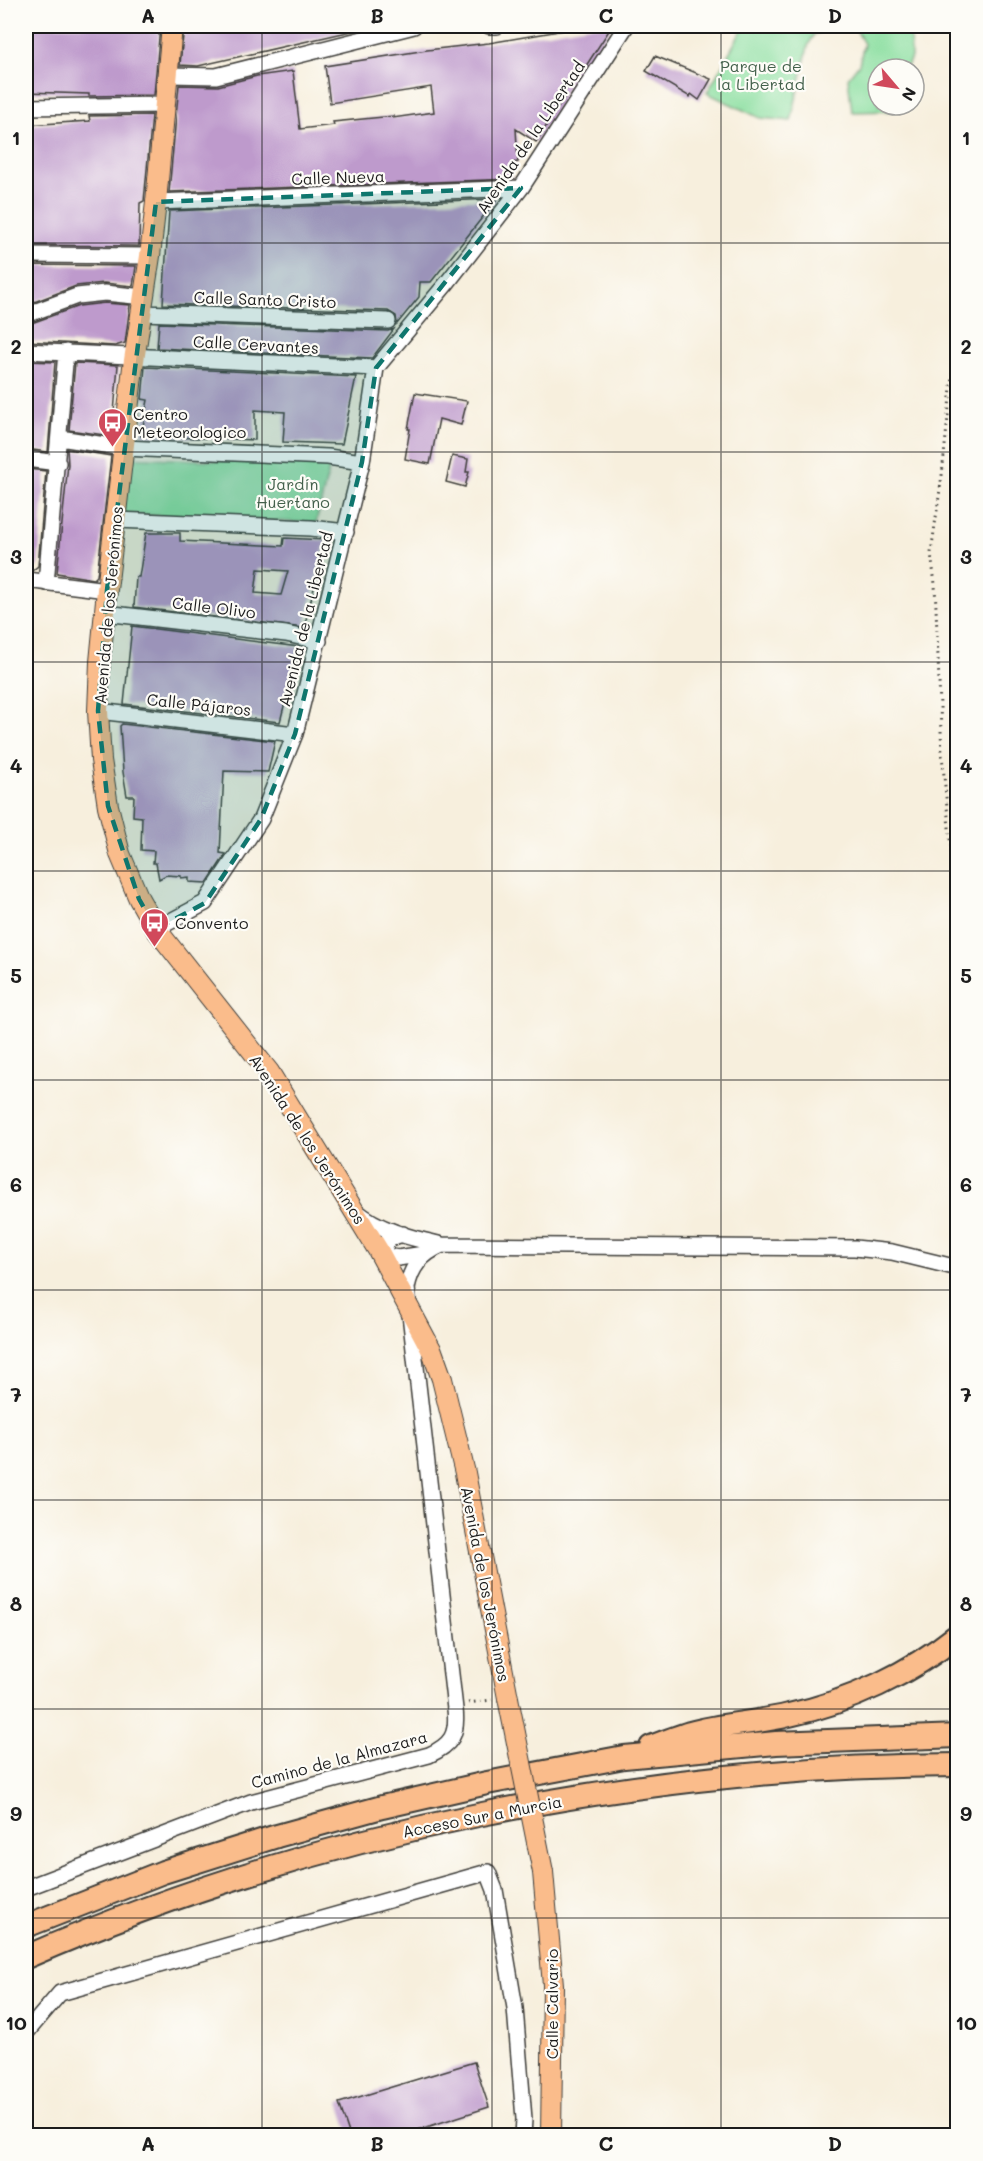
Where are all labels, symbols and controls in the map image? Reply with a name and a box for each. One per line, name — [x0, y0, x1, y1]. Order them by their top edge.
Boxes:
text: A — [141, 2, 155, 28]
text: B — [370, 2, 384, 28]
text: C — [599, 2, 614, 28]
text: D — [828, 2, 842, 28]
park label: Parque de la Libertad — [717, 55, 805, 94]
street label: Avenida de la Libertad — [471, 57, 589, 217]
north arrow — [866, 57, 926, 117]
text: N — [897, 84, 922, 105]
text: 1 — [12, 124, 20, 150]
text: 1 — [962, 124, 970, 150]
street label: Calle Nueva — [291, 165, 385, 189]
street label: Calle Santo Cristo — [193, 286, 337, 312]
street label: Calle Cervantes — [193, 330, 319, 358]
text: 2 — [10, 333, 22, 359]
text: 2 — [960, 333, 972, 359]
place label: Centro Meteorologico — [133, 403, 246, 442]
bus stop icon: Centro Meteorologico — [96, 406, 128, 448]
park label: Jardín Huertano — [256, 473, 330, 512]
street label: Avenida de los Jerónimos — [89, 505, 127, 705]
street label: Avenida de la Libertad — [273, 529, 337, 709]
text: 3 — [10, 543, 22, 569]
text: 3 — [960, 543, 972, 569]
street label: Calle Olivo — [171, 591, 257, 623]
street label: Calle Pájaros — [146, 688, 252, 720]
text: 4 — [10, 752, 23, 778]
text: 4 — [960, 752, 973, 778]
bus stop icon: Convento — [138, 906, 170, 948]
place label: Convento — [175, 912, 249, 933]
text: 5 — [10, 962, 22, 988]
text: 5 — [960, 962, 972, 988]
street label: Avenida de los Jerónimos — [245, 1050, 371, 1228]
text: 6 — [10, 1171, 22, 1197]
text: 6 — [960, 1171, 972, 1197]
text: 7 — [10, 1381, 22, 1407]
text: 7 — [960, 1381, 972, 1407]
street label: Avenida de los Jerónimos — [457, 1485, 515, 1683]
text: 8 — [10, 1590, 22, 1616]
text: 8 — [960, 1590, 972, 1616]
street label: Camino de la Almazara — [249, 1725, 429, 1793]
street label: Acceso Sur a Murcia — [400, 1790, 564, 1842]
text: 9 — [10, 1800, 22, 1826]
text: 9 — [960, 1800, 972, 1826]
street label: Calle Calvario — [541, 1949, 562, 2059]
text: 10 — [5, 2009, 27, 2035]
text: 10 — [955, 2009, 977, 2035]
text: A — [141, 2130, 155, 2156]
text: B — [370, 2130, 384, 2156]
text: C — [599, 2130, 614, 2156]
text: D — [828, 2130, 842, 2156]

